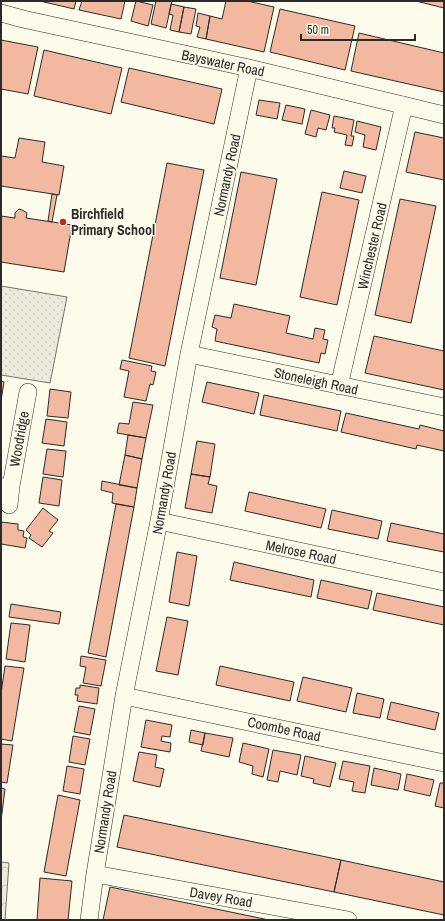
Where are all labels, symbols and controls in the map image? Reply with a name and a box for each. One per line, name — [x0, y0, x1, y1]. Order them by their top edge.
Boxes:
scale bar — [301, 16, 415, 42]
text: 50 m — [307, 22, 329, 38]
street label: Bayswater Road — [180, 45, 266, 81]
street label: Normandy Road — [210, 132, 244, 218]
street label: Winchester Road — [353, 201, 391, 291]
place label: Birchfield Primary School — [71, 205, 155, 239]
marker: Birchfield Primary School — [58, 217, 68, 227]
street label: Stoneleigh Road — [272, 363, 360, 399]
street label: Woodridge — [5, 410, 33, 468]
street label: Normandy Road — [148, 450, 180, 536]
street label: Melrose Road — [264, 536, 338, 568]
street label: Coombe Road — [246, 713, 322, 745]
street label: Normandy Road — [90, 769, 120, 855]
street label: Davey Road — [188, 883, 254, 911]

